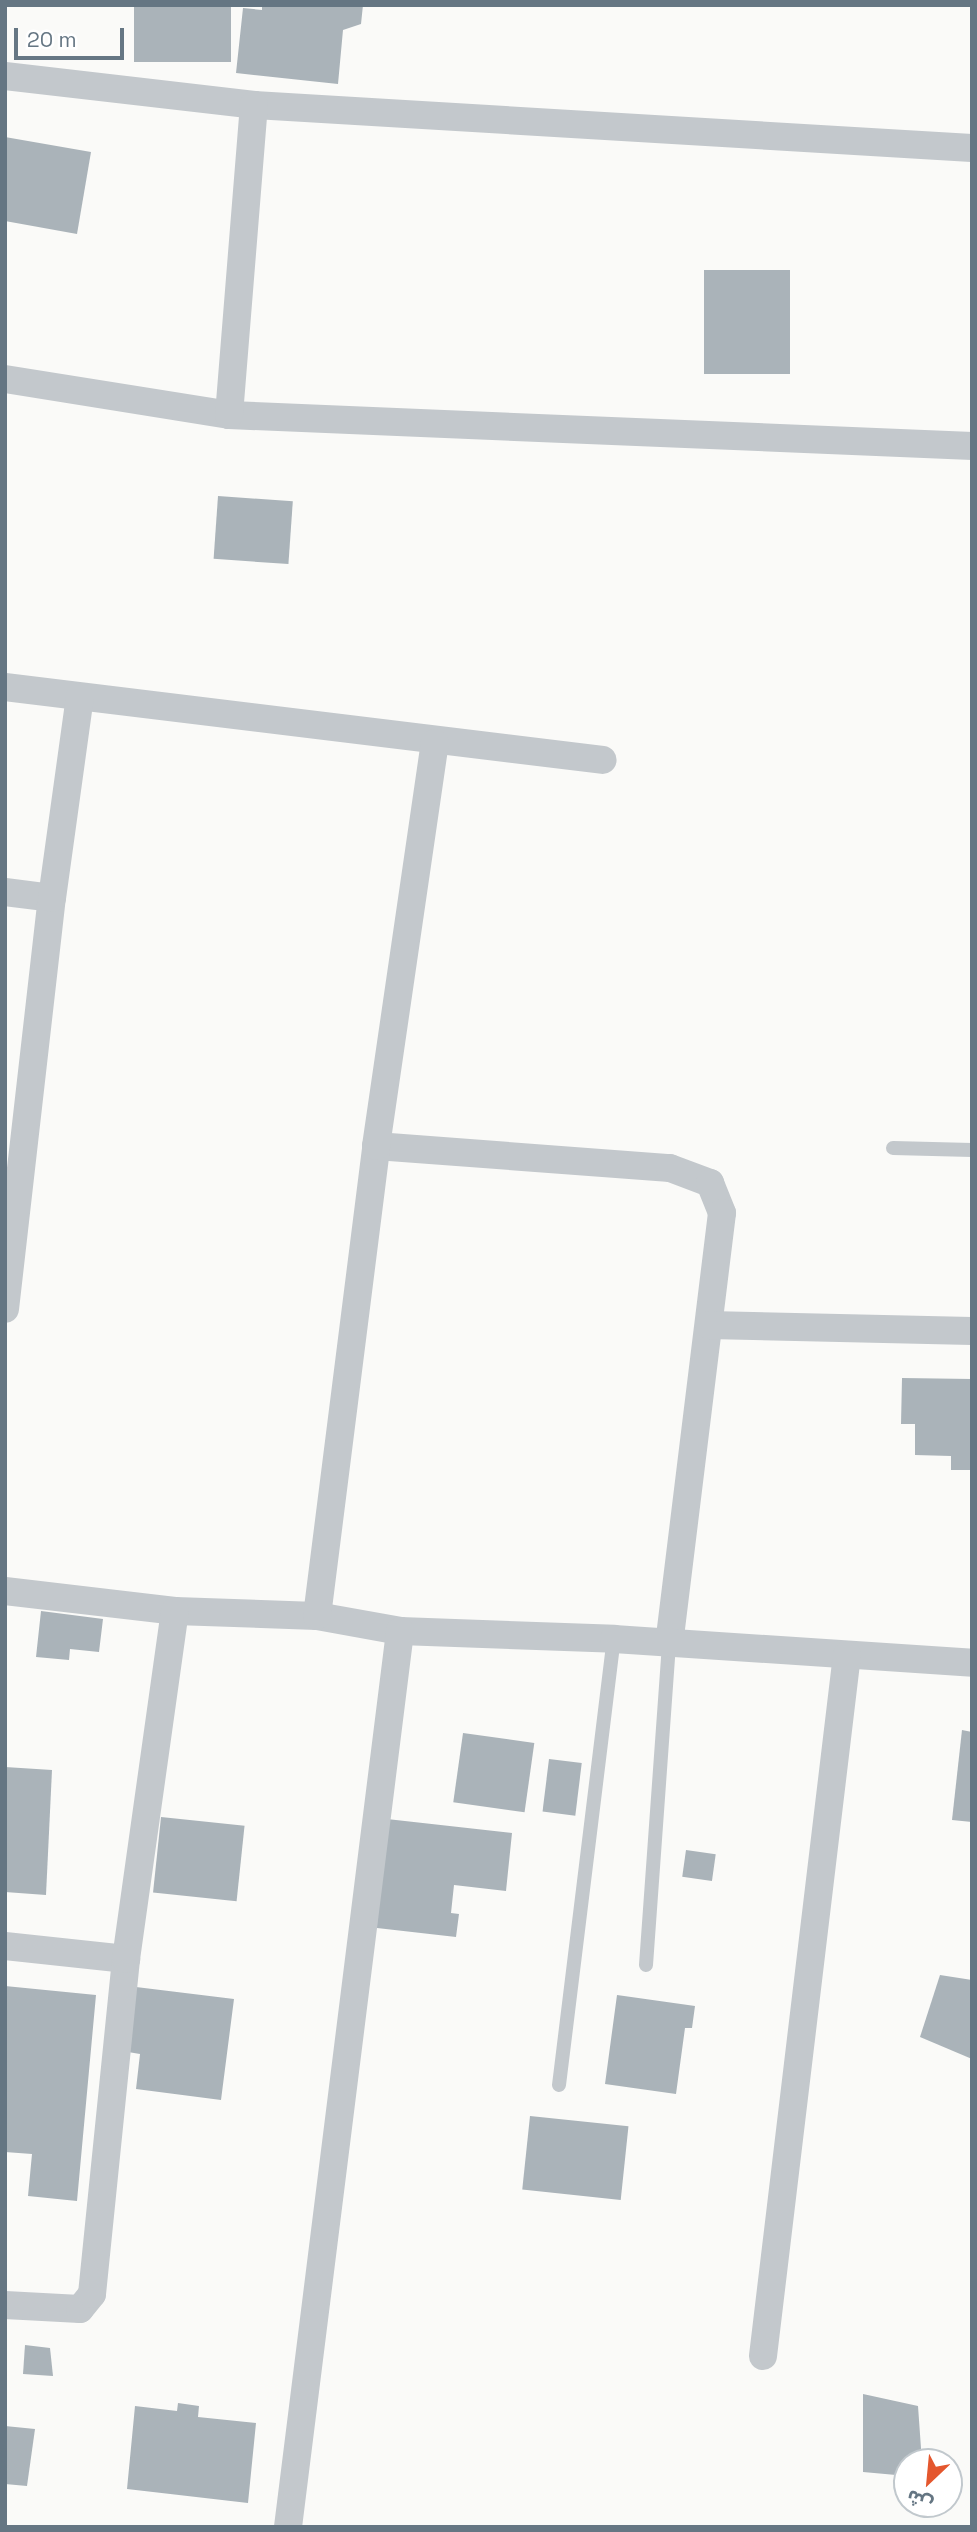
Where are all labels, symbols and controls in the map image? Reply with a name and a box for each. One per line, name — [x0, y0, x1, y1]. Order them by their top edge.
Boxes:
scale bar — [18, 14, 128, 58]
text: 20 m — [27, 26, 77, 53]
north arrow — [893, 2448, 963, 2518]
text: ش — [902, 2484, 937, 2517]

